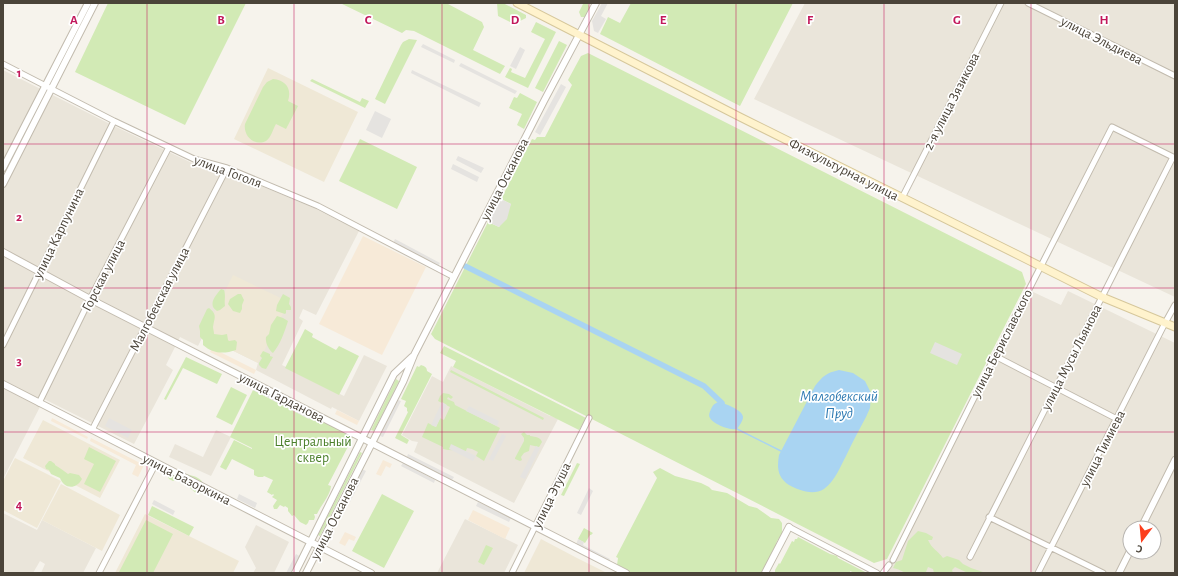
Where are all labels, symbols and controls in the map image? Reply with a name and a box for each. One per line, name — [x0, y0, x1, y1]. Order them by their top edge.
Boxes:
text: A — [70, 14, 78, 27]
text: B — [217, 14, 225, 27]
text: C — [365, 14, 372, 27]
text: D — [511, 14, 520, 27]
text: E — [660, 14, 667, 27]
text: F — [807, 14, 814, 27]
text: G — [953, 14, 961, 27]
street label: улица Эльдиева — [1058, 14, 1145, 68]
text: H — [1099, 14, 1109, 27]
street label: 2-я улица Зязикова — [921, 50, 983, 152]
text: 1 — [17, 67, 21, 80]
street label: улица Осканова — [478, 136, 532, 224]
street label: Физкультурная улица — [786, 136, 901, 204]
street label: улица Гоголя — [191, 153, 263, 191]
street label: улица Карпунина — [31, 186, 87, 282]
text: 2 — [16, 211, 22, 224]
street label: Горская улица — [80, 237, 128, 314]
street label: Малгобекская улица — [128, 244, 193, 354]
street label: улица Бериславского — [968, 287, 1035, 401]
street label: улица Мусы Льянова — [1039, 302, 1105, 413]
text: 3 — [16, 355, 22, 368]
street label: улица Гарданова — [236, 370, 327, 426]
water label: Малгобекский Пруд — [800, 389, 878, 421]
street label: улица Тимиева — [1077, 407, 1128, 490]
park label: Центральный сквер — [274, 435, 352, 465]
street label: улица Базоркина — [139, 451, 233, 508]
street label: улица Этуша — [530, 460, 574, 531]
street label: улица Осканова — [308, 475, 362, 563]
text: 4 — [16, 499, 23, 512]
north arrow — [1122, 520, 1162, 560]
text: С — [1135, 543, 1144, 555]

